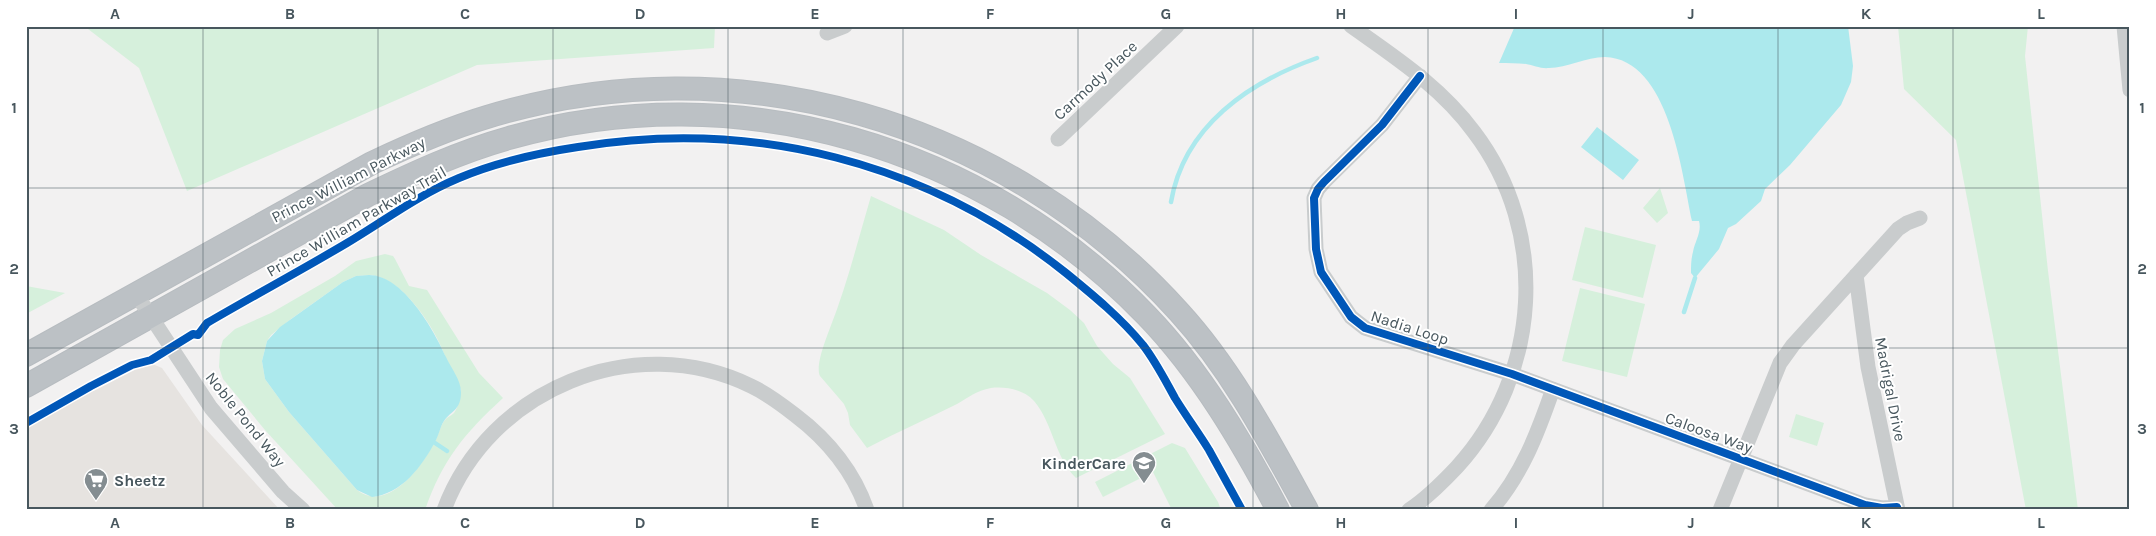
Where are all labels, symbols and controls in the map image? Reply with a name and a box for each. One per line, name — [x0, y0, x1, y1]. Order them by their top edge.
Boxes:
text: A — [110, 4, 120, 23]
text: B — [285, 4, 295, 23]
text: C — [460, 4, 470, 23]
text: D — [635, 4, 646, 23]
text: E — [810, 4, 820, 23]
text: F — [986, 4, 995, 23]
text: G — [1161, 4, 1171, 23]
text: H — [1335, 4, 1347, 23]
text: I — [1514, 4, 1518, 23]
text: J — [1687, 4, 1695, 23]
text: K — [1861, 4, 1872, 23]
text: L — [2037, 4, 2045, 23]
street label: Carmody Place — [1050, 37, 1141, 124]
text: 1 — [11, 98, 17, 117]
text: 1 — [2139, 98, 2145, 117]
street label: Prince William Parkway — [268, 132, 429, 227]
street label: Prince William Parkway Trail — [263, 162, 450, 281]
text: 2 — [9, 259, 19, 278]
text: 2 — [2137, 259, 2147, 278]
street label: Nadia Loop — [1368, 306, 1451, 349]
street label: Madrigal Drive — [1871, 335, 1910, 443]
street label: Noble Pond Way — [202, 368, 290, 471]
street label: Caloosa Way — [1663, 408, 1756, 457]
text: 3 — [9, 419, 19, 438]
text: 3 — [2137, 419, 2147, 438]
school or university icon: KinderCare — [1131, 450, 1157, 484]
place label: KinderCare — [1041, 454, 1126, 473]
supermarket icon: Sheetz — [83, 467, 109, 501]
place label: Sheetz — [114, 471, 165, 490]
text: A — [110, 513, 120, 532]
text: B — [285, 513, 295, 532]
text: C — [460, 513, 470, 532]
text: D — [635, 513, 646, 532]
text: E — [810, 513, 820, 532]
text: F — [986, 513, 995, 532]
text: G — [1161, 513, 1171, 532]
text: H — [1335, 513, 1347, 532]
text: I — [1514, 513, 1518, 532]
text: J — [1687, 513, 1695, 532]
text: K — [1861, 513, 1872, 532]
text: L — [2037, 513, 2045, 532]

